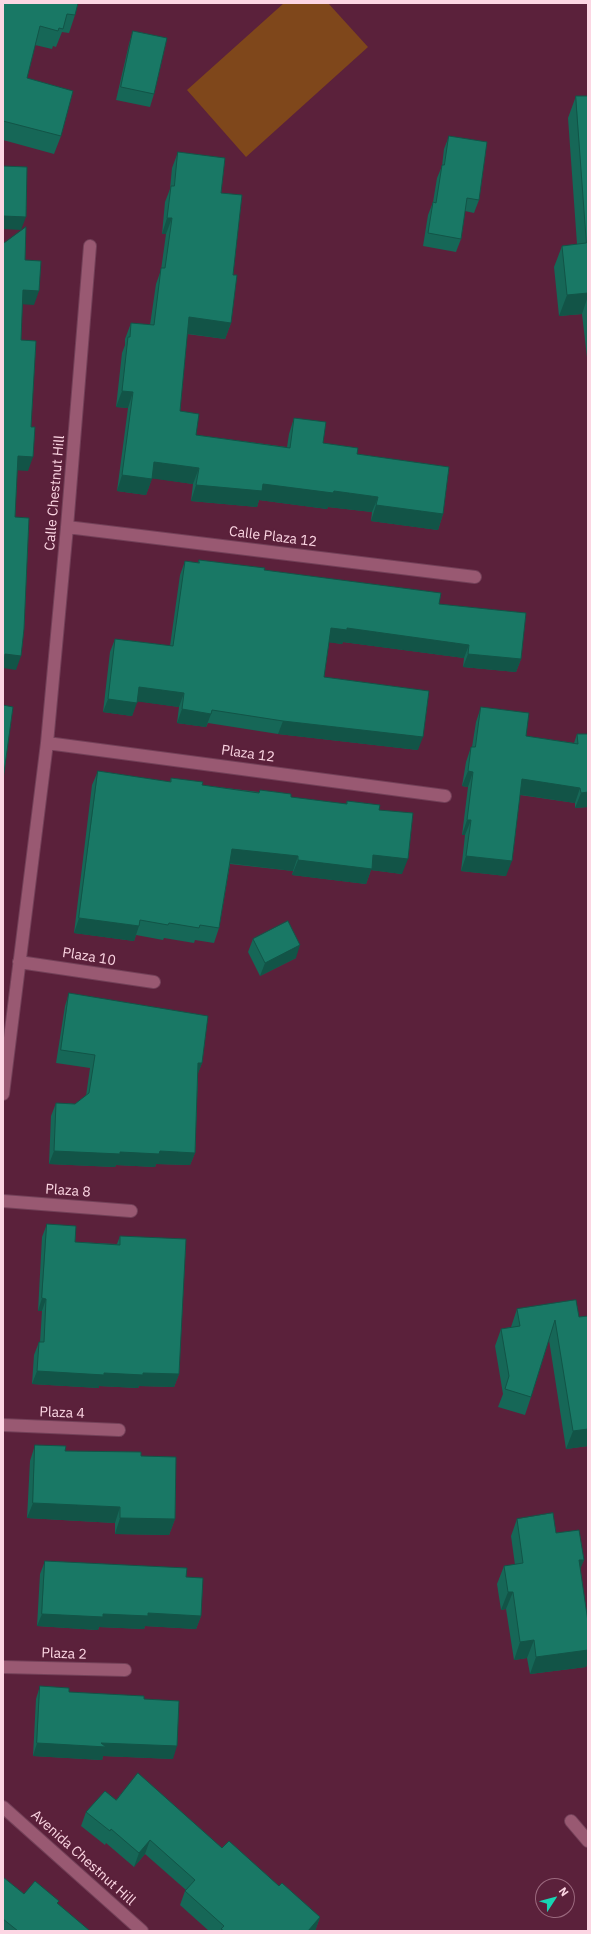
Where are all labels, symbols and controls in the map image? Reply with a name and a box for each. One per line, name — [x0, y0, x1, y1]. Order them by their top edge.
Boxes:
street label: Calle Chestnut Hill — [42, 435, 68, 551]
street label: Calle Plaza 12 — [228, 523, 318, 551]
street label: Plaza 12 — [220, 742, 276, 766]
street label: Plaza 10 — [61, 944, 117, 970]
street label: Plaza 8 — [45, 1181, 91, 1201]
street label: Plaza 4 — [39, 1404, 85, 1422]
street label: Plaza 2 — [41, 1645, 87, 1663]
street label: Avenida Chestnut Hill — [27, 1807, 139, 1909]
north arrow — [535, 1878, 575, 1918]
text: N — [556, 1884, 572, 1899]

